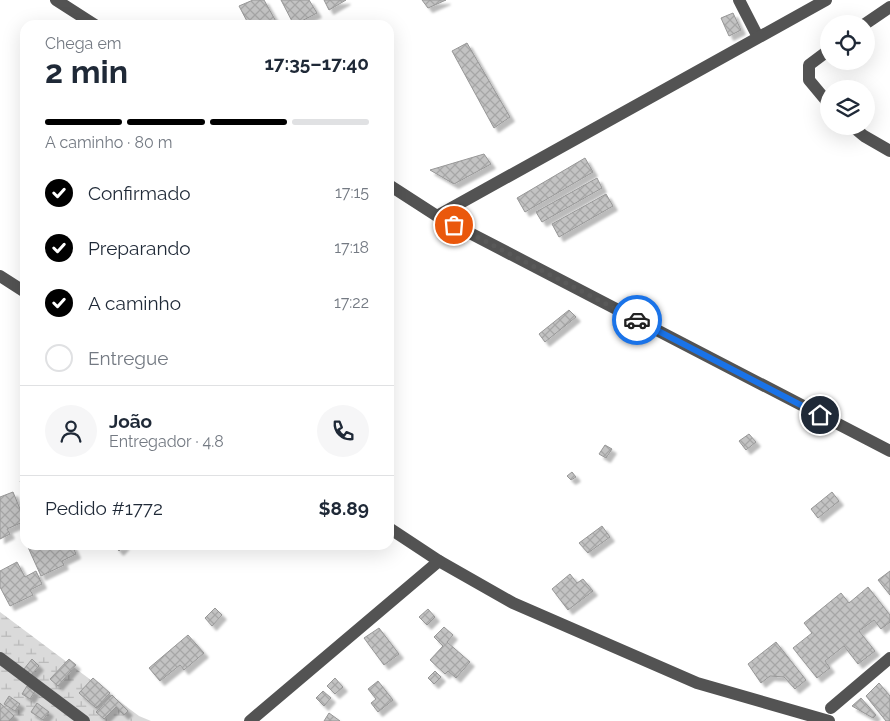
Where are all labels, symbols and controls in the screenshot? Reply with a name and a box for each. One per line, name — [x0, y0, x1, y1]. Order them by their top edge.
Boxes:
map controls — [820, 15, 875, 135]
button: locate — [820, 15, 875, 70]
text: Chega em — [45, 34, 121, 53]
text: 17:35–17:40 — [264, 52, 369, 74]
text: 2 min — [45, 53, 128, 90]
button: layers — [820, 80, 875, 135]
text: A caminho · 80 m — [45, 133, 173, 152]
icon: check — [45, 179, 73, 207]
text: Confirmado — [88, 182, 191, 204]
text: 17:15 — [335, 183, 369, 202]
pin — [433, 204, 475, 246]
icon: bag — [440, 211, 468, 239]
icon: check — [45, 234, 73, 262]
text: Preparando — [88, 237, 191, 259]
text: 17:18 — [334, 238, 369, 257]
icon: check — [45, 289, 73, 317]
text: A caminho — [88, 292, 181, 314]
text: 17:22 — [334, 293, 369, 312]
courier — [612, 295, 662, 345]
icon: car — [623, 306, 651, 334]
text: Entregue — [88, 347, 169, 369]
pin — [799, 394, 841, 436]
icon: home — [806, 401, 834, 429]
button: person — [45, 405, 97, 457]
button: phone — [317, 405, 369, 457]
text: João — [109, 410, 152, 432]
text: Entregador · 4.8 — [109, 432, 224, 451]
text: Pedido #1772 — [45, 497, 163, 519]
text: $8.89 — [319, 497, 369, 519]

